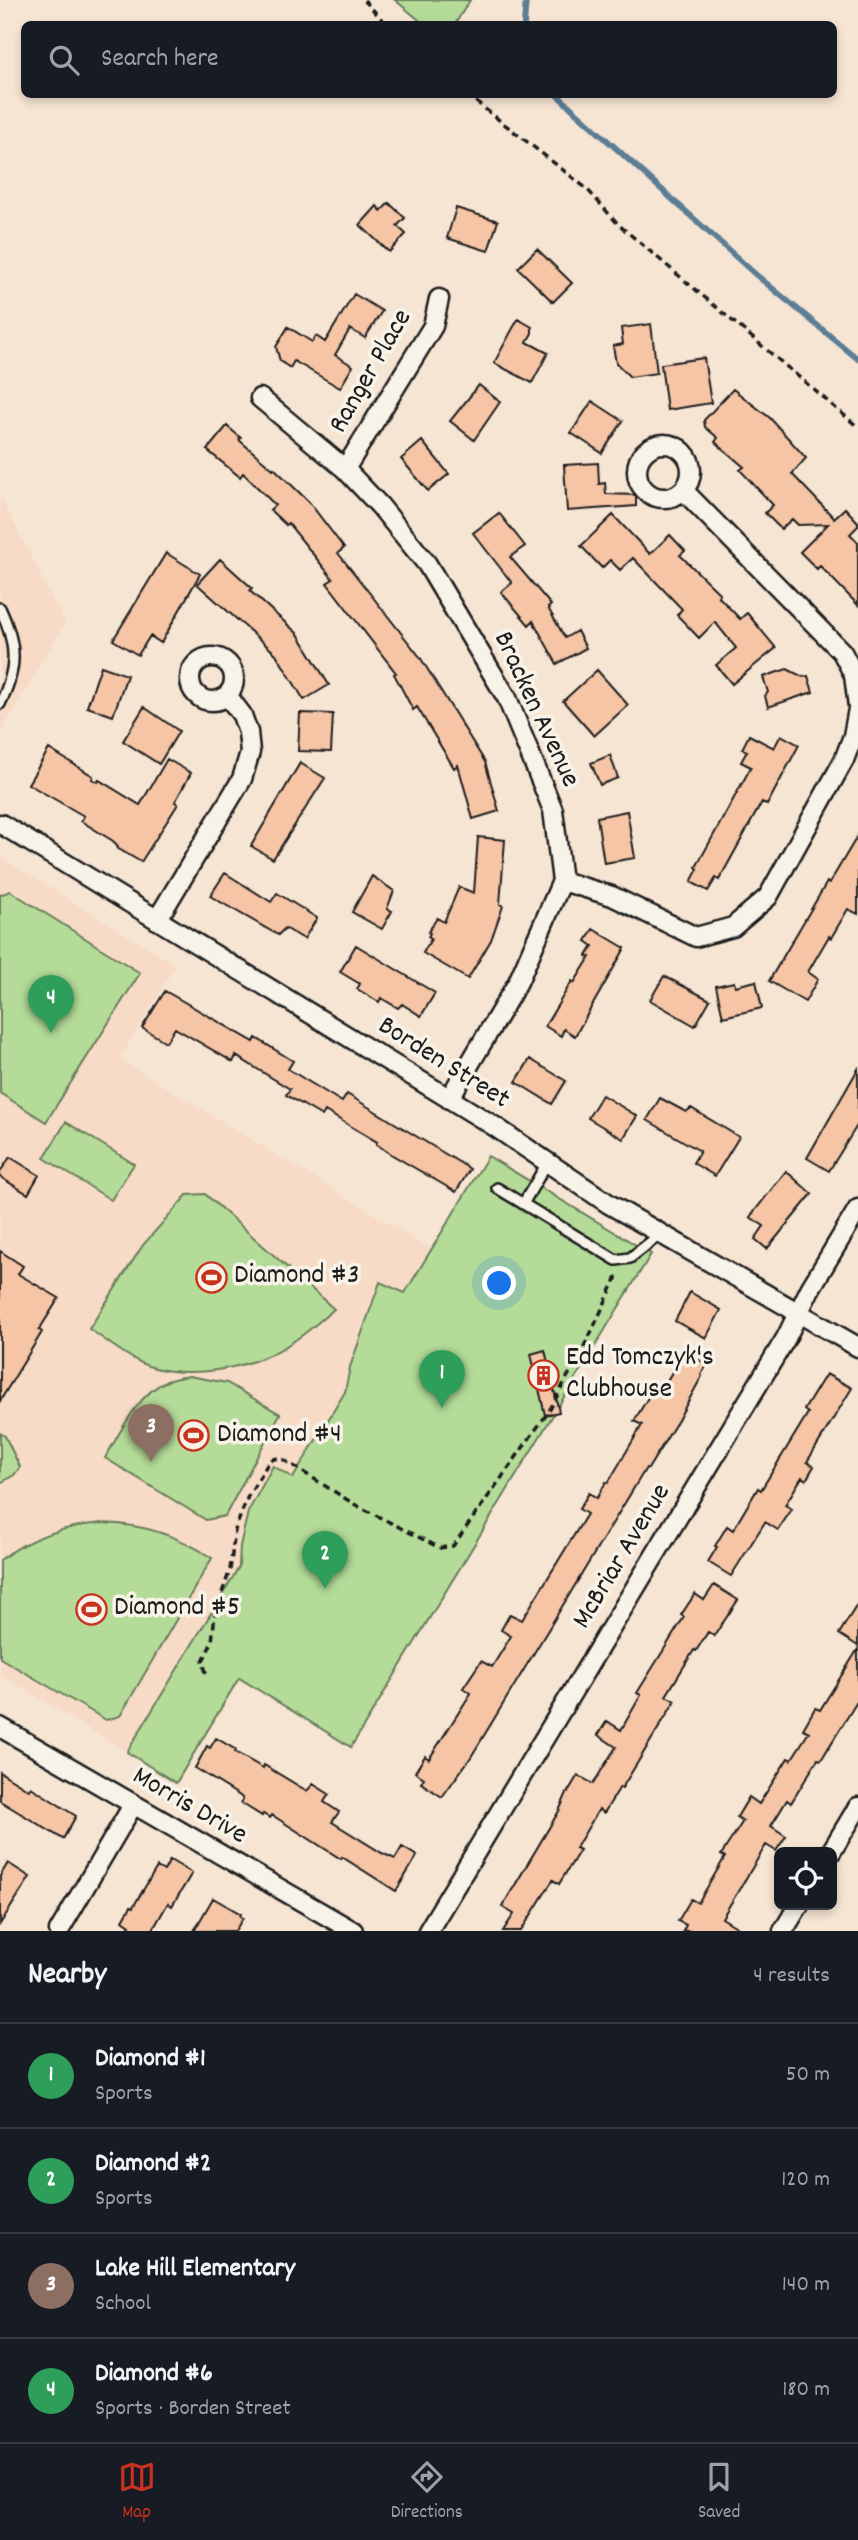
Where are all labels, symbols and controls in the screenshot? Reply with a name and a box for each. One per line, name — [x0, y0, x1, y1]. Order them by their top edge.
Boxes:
search box — [21, 21, 837, 98]
icon: search — [45, 41, 83, 79]
text: Search here — [101, 41, 219, 78]
street label: Ranger Place — [320, 303, 424, 441]
street label: Bracken Avenue — [481, 626, 589, 794]
pin: 4 — [28, 975, 74, 1033]
street label: Borden Street — [369, 1008, 517, 1120]
place label: Diamond #3 — [234, 1257, 359, 1297]
sports icon: Diamond #3 — [194, 1260, 228, 1294]
your location — [482, 1266, 516, 1300]
place label: Edd Tomczyk's Clubhouse — [566, 1339, 714, 1411]
pin: 1 — [419, 1350, 465, 1408]
building icon: Edd Tomczyk's Clubhouse — [526, 1358, 560, 1392]
pin: 3 — [128, 1404, 174, 1462]
place label: Diamond #4 — [217, 1416, 342, 1456]
sports icon: Diamond #4 — [177, 1419, 211, 1453]
street label: McBriar Avenue — [564, 1477, 682, 1637]
pin: 2 — [302, 1531, 348, 1589]
place label: Diamond #5 — [114, 1589, 240, 1629]
sports icon: Diamond #5 — [74, 1592, 108, 1626]
street label: Morris Drive — [124, 1758, 254, 1856]
map controls — [774, 1847, 837, 1910]
button: locate — [774, 1847, 837, 1910]
text: Nearby — [28, 1955, 106, 1998]
text: 4 results — [753, 1960, 830, 1993]
text: Diamond #1 — [95, 2041, 206, 2078]
text: 1 — [48, 2059, 54, 2092]
text: 50 m — [786, 2059, 830, 2092]
text: Sports — [95, 2078, 153, 2111]
text: Diamond #2 — [95, 2146, 211, 2183]
text: 2 — [46, 2164, 56, 2197]
text: 120 m — [781, 2164, 830, 2197]
text: Sports — [95, 2183, 153, 2216]
text: Lake Hill Elementary — [95, 2251, 295, 2288]
text: 3 — [46, 2269, 56, 2302]
text: 140 m — [782, 2269, 830, 2302]
text: School — [95, 2288, 151, 2321]
text: Diamond #6 — [95, 2356, 213, 2393]
text: 4 — [46, 2374, 56, 2407]
text: 180 m — [782, 2374, 830, 2407]
text: Sports · Borden Street — [95, 2393, 291, 2426]
tab: Map — [118, 2458, 156, 2527]
tab: Directions — [391, 2458, 463, 2527]
tab: Saved — [698, 2458, 740, 2527]

